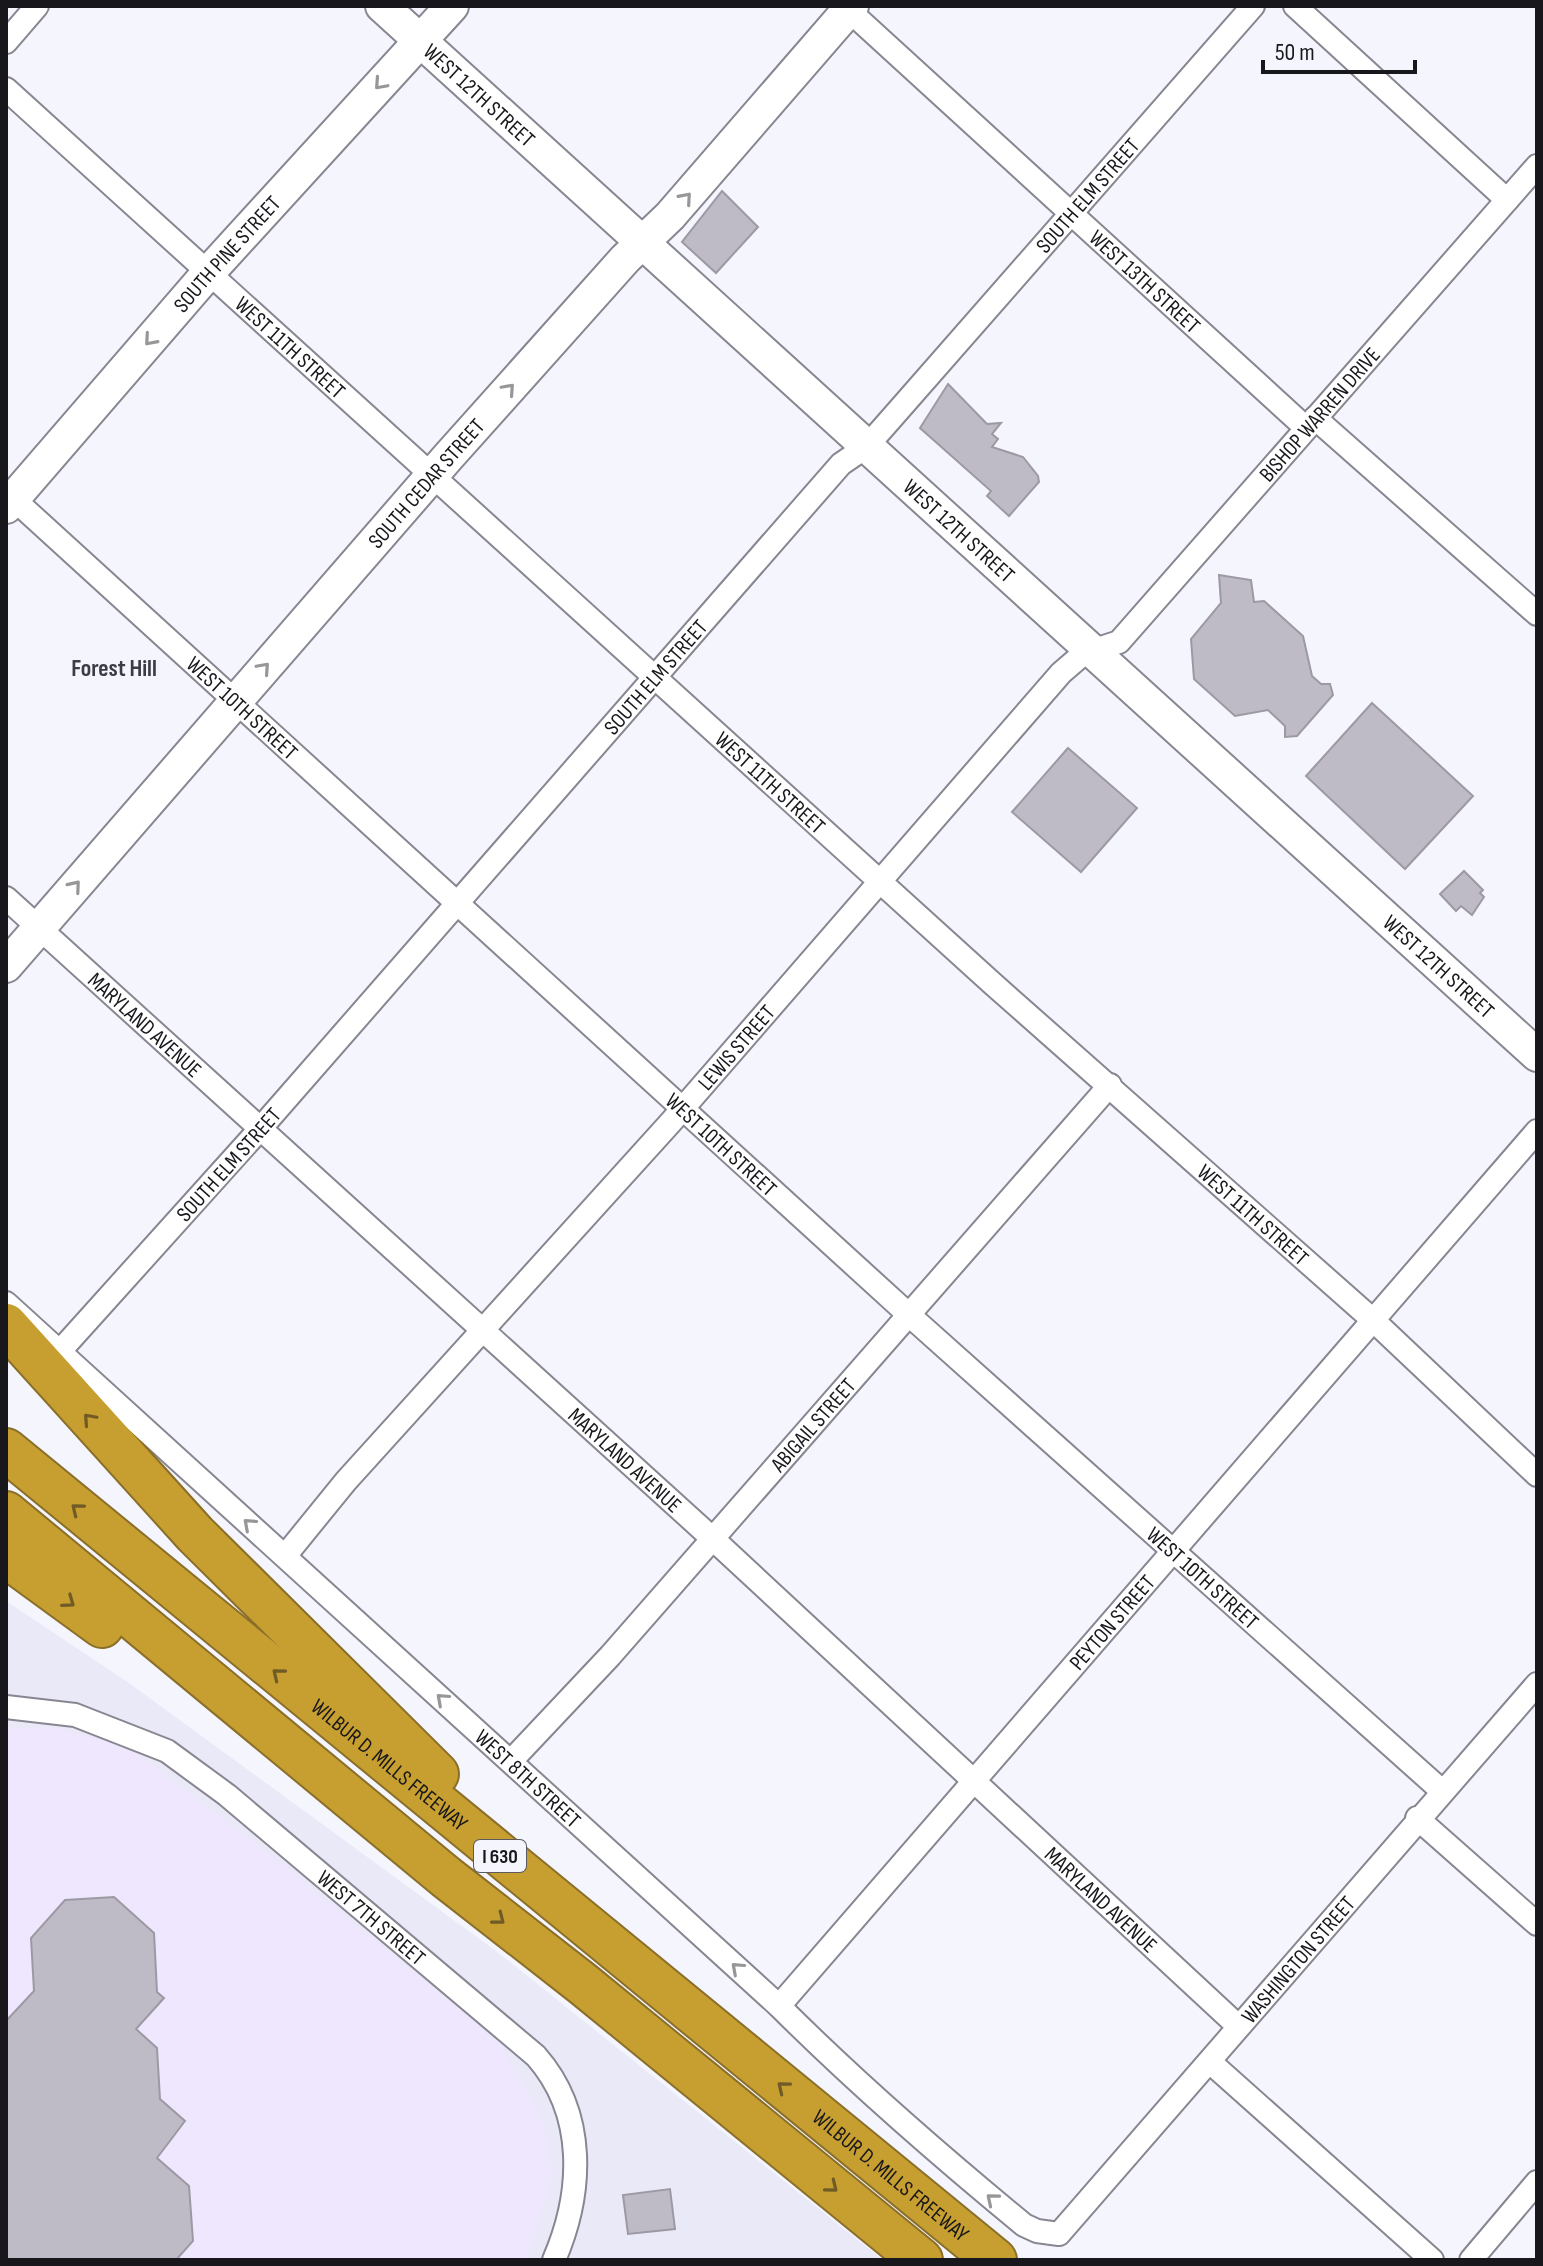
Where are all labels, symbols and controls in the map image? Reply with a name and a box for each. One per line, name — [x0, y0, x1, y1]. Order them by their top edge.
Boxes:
scale bar — [1263, 24, 1415, 74]
street label: WEST 12TH STREET — [417, 38, 540, 153]
text: 50 m — [1275, 38, 1315, 67]
one-way arrow — [375, 74, 390, 89]
street label: SOUTH ELM STREET — [1031, 133, 1146, 259]
street label: SOUTH PINE STREET — [168, 191, 287, 318]
one-way arrow — [676, 192, 690, 207]
street label: WEST 13TH STREET — [1083, 225, 1205, 340]
street label: WEST 11TH STREET — [229, 291, 350, 405]
one-way arrow — [146, 330, 160, 345]
street label: BISHOP WARREN DRIVE — [1254, 342, 1387, 488]
one-way arrow — [500, 383, 514, 398]
street label: SOUTH CEDAR STREET — [363, 413, 491, 554]
street label: WEST 12TH STREET — [897, 474, 1020, 589]
street label: SOUTH ELM STREET — [599, 615, 714, 741]
street label: WEST 10TH STREET — [180, 651, 303, 766]
district label: Forest Hill — [71, 654, 157, 683]
one-way arrow — [254, 663, 269, 678]
street label: WEST 11TH STREET — [709, 726, 830, 840]
one-way arrow — [66, 880, 80, 895]
street label: WEST 12TH STREET — [1377, 910, 1499, 1025]
street label: MARYLAND AVENUE — [82, 967, 207, 1084]
street label: LEWIS STREET — [693, 1000, 782, 1096]
street label: WEST 10TH STREET — [659, 1088, 782, 1203]
street label: SOUTH ELM STREET — [171, 1103, 288, 1228]
street label: WEST 11TH STREET — [1191, 1159, 1314, 1272]
street label: ABIGAIL STREET — [765, 1373, 862, 1479]
street label: MARYLAND AVENUE — [562, 1402, 687, 1519]
one-way arrow — [84, 1414, 99, 1429]
one-way arrow — [72, 1504, 87, 1519]
one-way arrow — [244, 1519, 259, 1533]
street label: WEST 10TH STREET — [1140, 1522, 1264, 1636]
street label: PEYTON STREET — [1064, 1570, 1161, 1676]
one-way arrow — [60, 1592, 75, 1607]
one-way arrow — [273, 1669, 287, 1684]
street label: WILBUR D. MILLS FREEWAY — [305, 1693, 473, 1837]
one-way arrow — [436, 1694, 451, 1708]
street label: WEST 8TH STREET — [469, 1724, 586, 1834]
road number: I 630 — [474, 1840, 526, 1872]
street label: MARYLAND AVENUE — [1038, 1842, 1162, 1959]
street label: WEST 7TH STREET — [311, 1865, 430, 1972]
street label: WASHINGTON STREET — [1236, 1891, 1362, 2030]
one-way arrow — [490, 1909, 505, 1923]
one-way arrow — [732, 1964, 747, 1978]
one-way arrow — [778, 2082, 792, 2097]
street label: WILBUR D. MILLS FREEWAY — [806, 2104, 974, 2248]
one-way arrow — [822, 2178, 837, 2192]
one-way arrow — [987, 2194, 1001, 2209]

